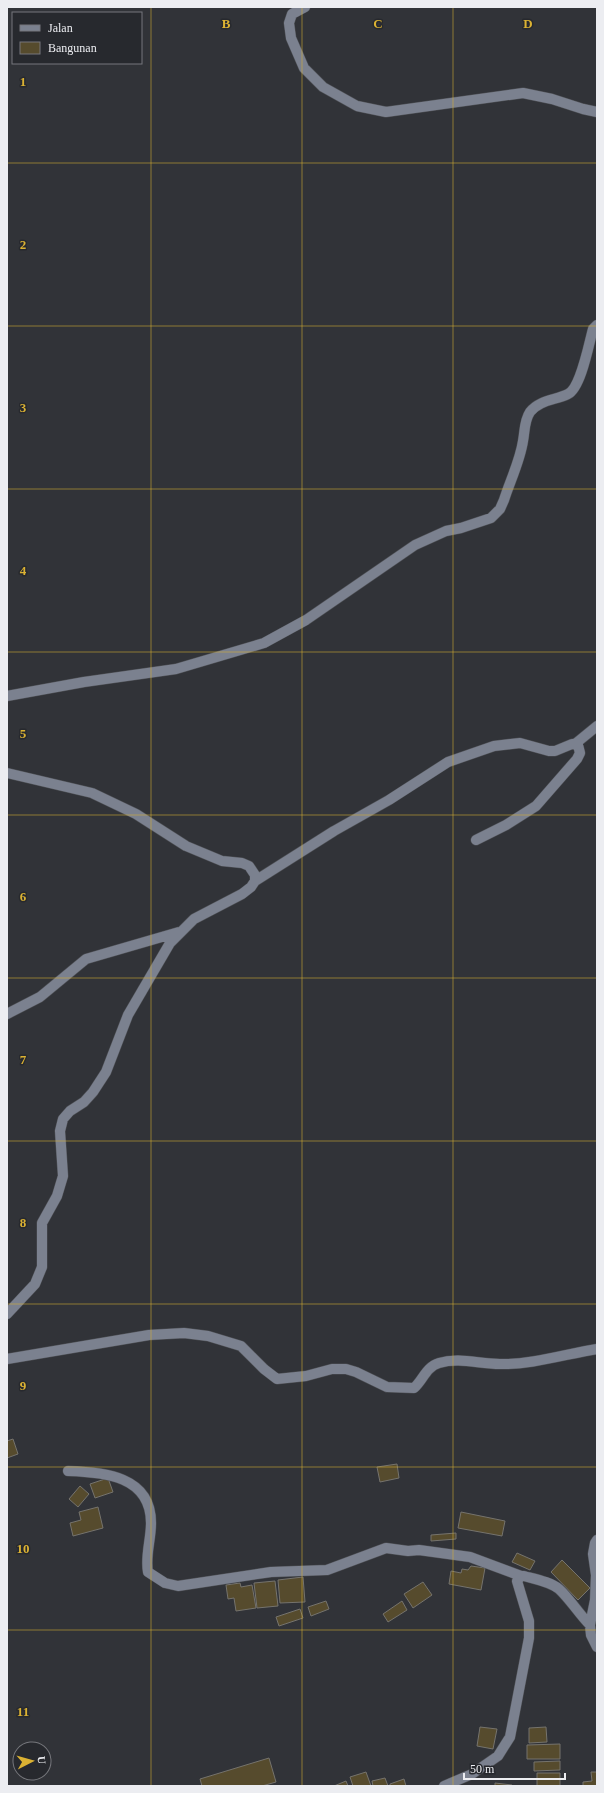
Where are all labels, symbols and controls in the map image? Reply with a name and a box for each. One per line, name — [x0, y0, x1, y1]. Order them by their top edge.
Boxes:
legend — [12, 12, 142, 64]
text: B — [222, 16, 231, 31]
text: C — [373, 16, 383, 31]
text: D — [523, 16, 533, 31]
text: Jalan — [48, 21, 73, 35]
text: Bangunan — [48, 41, 97, 55]
text: 1 — [20, 74, 26, 89]
text: 2 — [20, 237, 26, 252]
text: 3 — [20, 400, 27, 415]
text: 4 — [20, 563, 27, 578]
text: 5 — [20, 726, 27, 741]
text: 6 — [20, 889, 27, 904]
text: 7 — [20, 1052, 27, 1067]
text: 8 — [20, 1215, 27, 1230]
text: 9 — [20, 1378, 27, 1393]
text: 10 — [17, 1541, 30, 1556]
text: 11 — [17, 1704, 29, 1719]
north arrow — [12, 1741, 52, 1781]
text: U — [36, 1755, 48, 1765]
scale bar — [464, 1755, 565, 1781]
text: 50 m — [470, 1762, 495, 1776]

